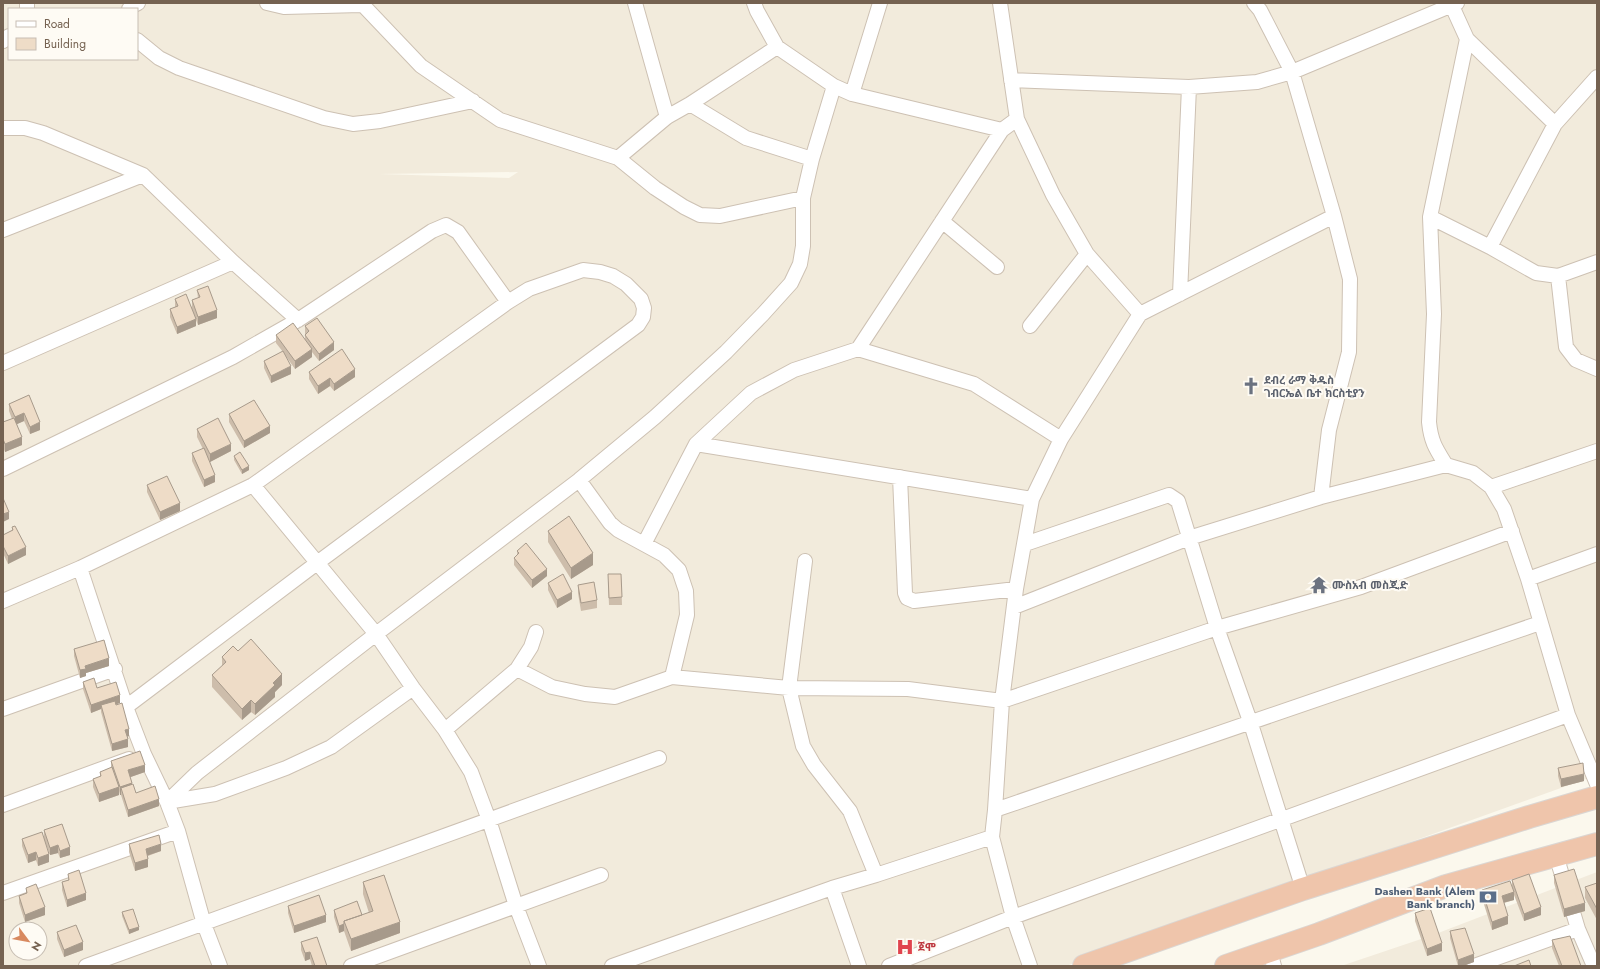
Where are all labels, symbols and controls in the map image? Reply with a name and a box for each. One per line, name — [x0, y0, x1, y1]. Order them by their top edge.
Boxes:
legend — [8, 8, 138, 60]
text: Road — [44, 15, 70, 33]
text: Building — [44, 35, 86, 53]
place label: ደብረ ራማ ቅዱስ ገብርኤል ቤተ ክርስቲያን — [1264, 372, 1365, 401]
church icon: ደብረ ራማ ቅዱስ ገብርኤል ቤተ ክርስቲያን — [1241, 376, 1261, 396]
temple icon: ሙስአብ መስጂድ — [1309, 575, 1329, 595]
place label: ሙስአብ መስጂድ — [1332, 577, 1409, 593]
place label: Dashen Bank (Alem Bank branch) — [1374, 883, 1475, 912]
bank icon: Dashen Bank (Alem Bank branch) — [1478, 887, 1498, 907]
north arrow — [8, 921, 48, 961]
hospital icon: ጀሞ — [895, 937, 915, 957]
text: N — [27, 938, 46, 954]
place label: ጀሞ — [918, 939, 936, 955]

